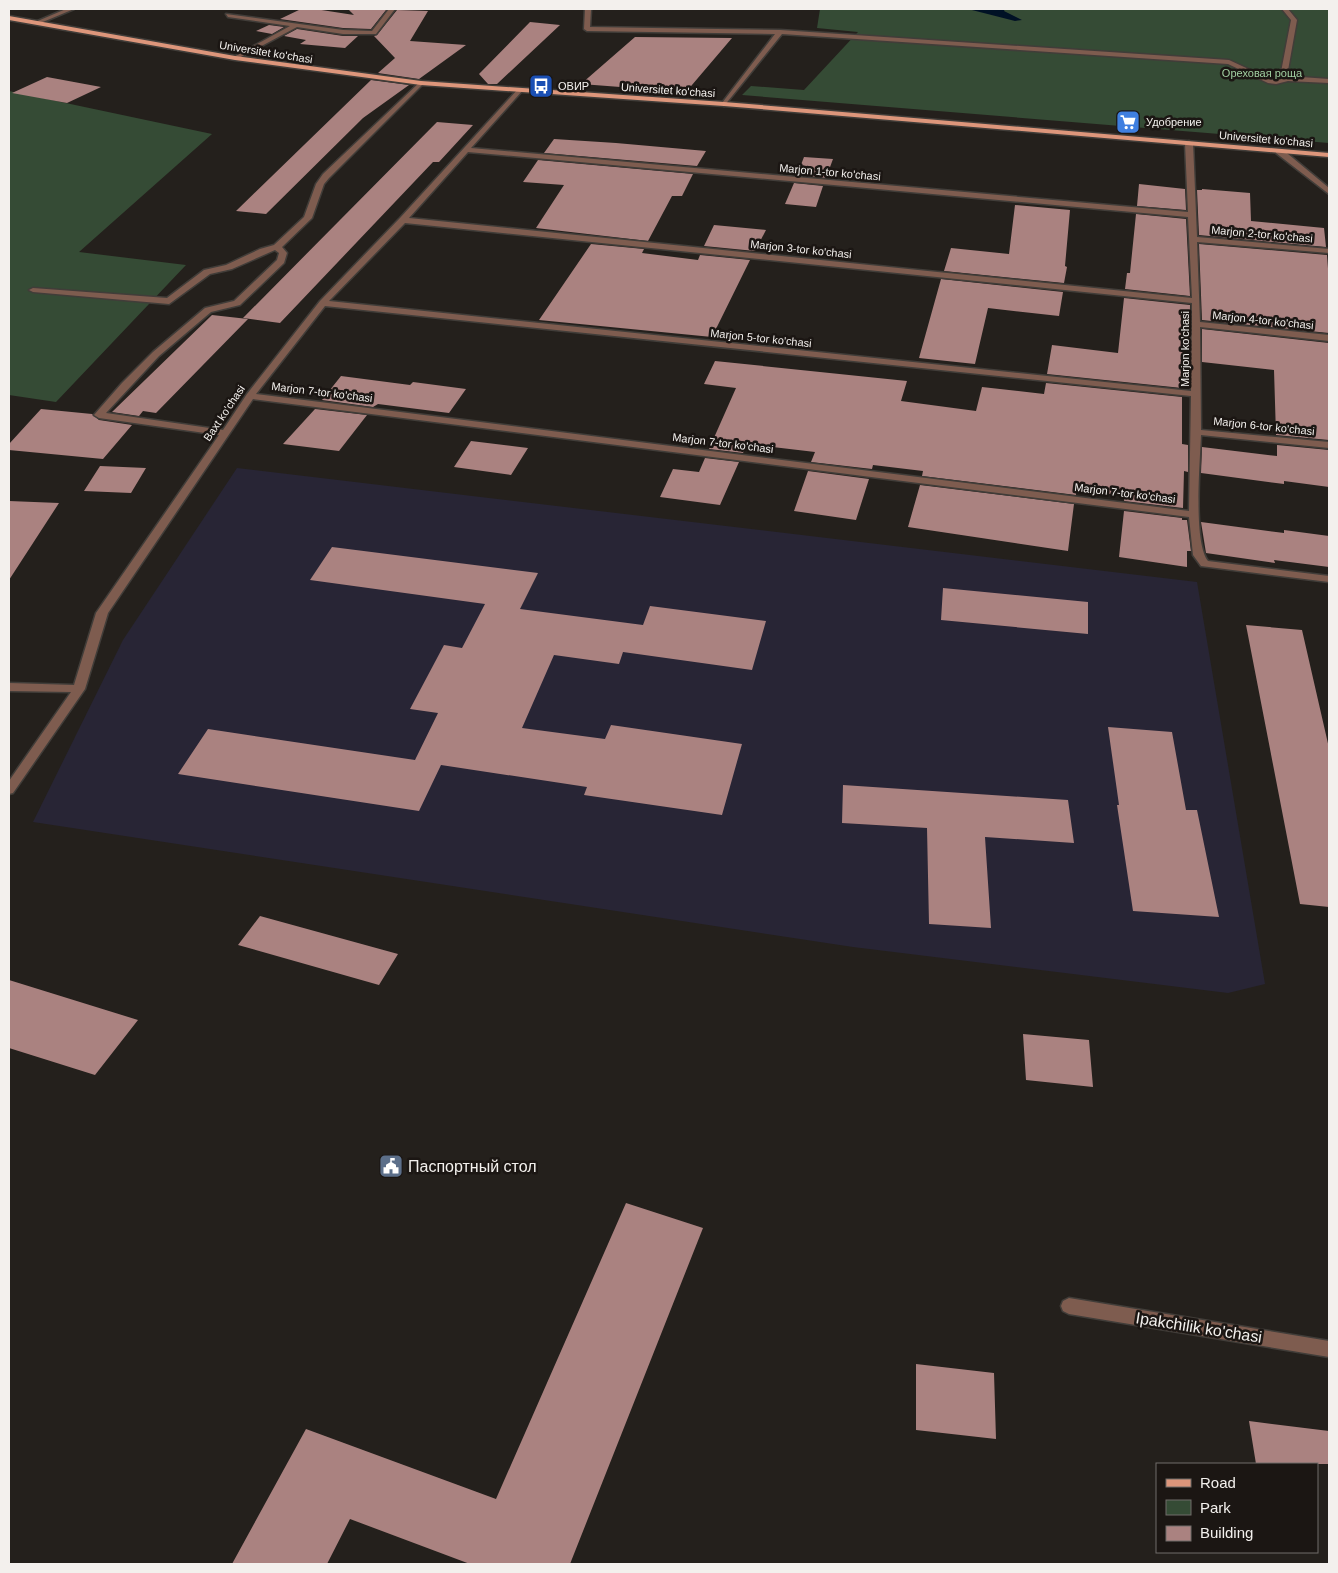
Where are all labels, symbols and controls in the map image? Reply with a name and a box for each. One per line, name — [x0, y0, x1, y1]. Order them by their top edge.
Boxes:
street label: Universitet ko'chasi — [218, 39, 314, 65]
park label: Ореховая роща — [1222, 67, 1303, 79]
bus stop icon: ОВИР — [528, 73, 554, 99]
place label: ОВИР — [558, 80, 589, 92]
street label: Universitet ko'chasi — [620, 81, 716, 99]
supermarket icon: Удобрение — [1115, 109, 1141, 135]
place label: Удобрение — [1146, 116, 1202, 128]
street label: Universitet ko'chasi — [1218, 129, 1314, 149]
street label: Marjon 1-tor ko'chasi — [779, 162, 881, 182]
street label: Marjon 2-tor ko'chasi — [1211, 224, 1313, 244]
street label: Marjon 3-tor ko'chasi — [750, 238, 852, 260]
street label: Marjon 4-tor ko'chasi — [1212, 309, 1314, 331]
street label: Marjon ko'chasi — [1179, 311, 1191, 387]
street label: Marjon 5-tor ko'chasi — [710, 327, 812, 349]
street label: Marjon 7-tor ko'chasi — [271, 380, 373, 404]
street label: Baxt ko'chasi — [201, 383, 247, 443]
street label: Marjon 6-tor ko'chasi — [1213, 415, 1315, 437]
street label: Marjon 7-tor ko'chasi — [672, 431, 774, 455]
street label: Marjon 7-tor ko'chasi — [1074, 481, 1176, 505]
public building icon: Паспортный стол — [378, 1153, 404, 1179]
place label: Паспортный стол — [408, 1158, 537, 1175]
street label: Ipakchilik ko'chasi — [1135, 1309, 1263, 1346]
legend — [1156, 1463, 1318, 1553]
text: Road — [1200, 1474, 1236, 1491]
text: Park — [1200, 1499, 1231, 1516]
text: Building — [1200, 1524, 1253, 1541]

